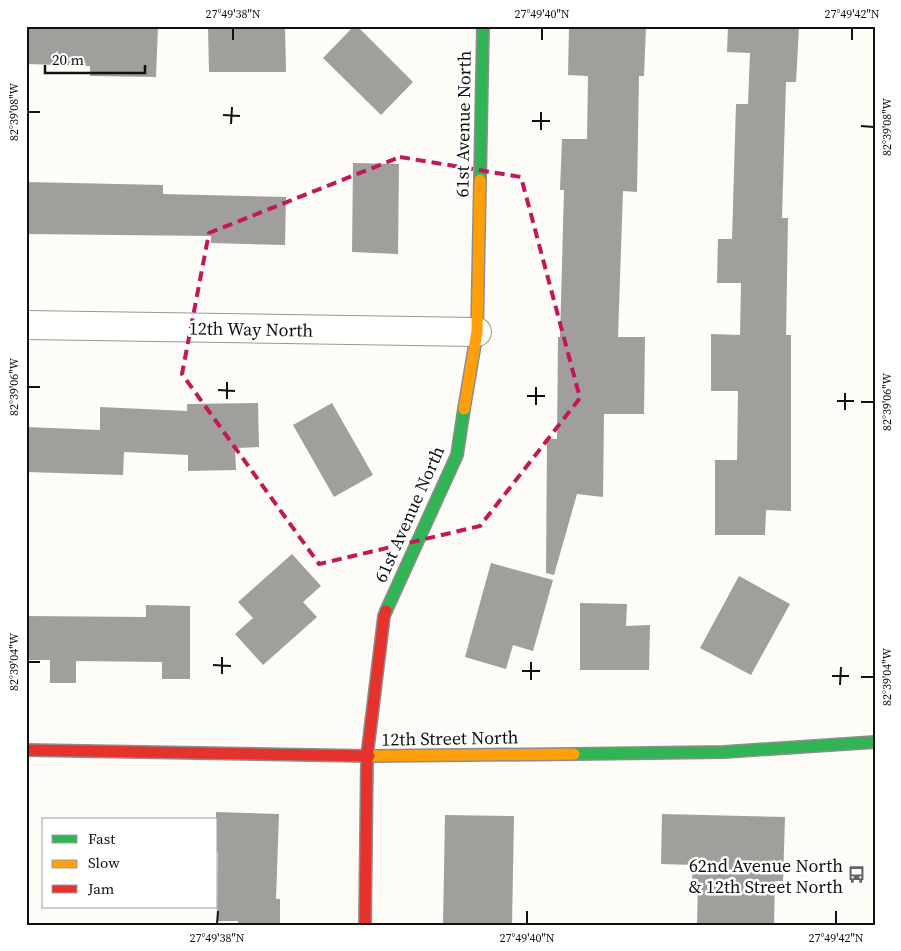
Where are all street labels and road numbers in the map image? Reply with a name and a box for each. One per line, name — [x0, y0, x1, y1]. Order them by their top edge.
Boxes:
street label: 61st Avenue North — [449, 50, 477, 198]
street label: 12th Way North — [189, 315, 314, 343]
street label: 61st Avenue North — [368, 442, 450, 586]
street label: 12th Street North — [381, 724, 519, 752]

